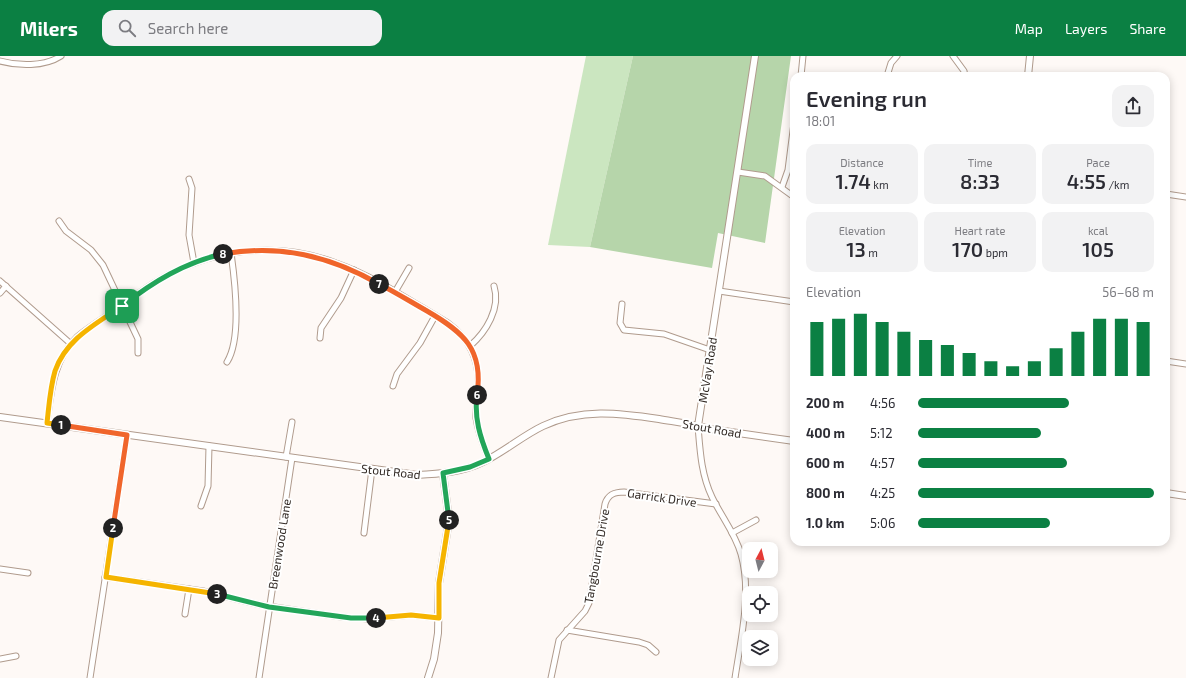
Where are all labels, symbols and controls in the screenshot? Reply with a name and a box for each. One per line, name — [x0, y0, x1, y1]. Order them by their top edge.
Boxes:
search box — [102, 10, 382, 46]
text: Milers — [20, 17, 78, 40]
icon: search — [116, 17, 138, 39]
text: Search here — [148, 19, 228, 37]
text: Map — [1015, 20, 1043, 37]
text: Layers — [1065, 20, 1107, 37]
text: Share — [1129, 20, 1166, 37]
text: Evening run — [806, 85, 927, 111]
button: share — [1112, 85, 1154, 127]
text: 18:01 — [806, 113, 835, 129]
text: Distance — [840, 156, 884, 169]
text: Time — [968, 156, 992, 169]
text: Pace — [1086, 156, 1110, 169]
text: 1.74 — [835, 169, 871, 193]
text: 8:33 — [960, 169, 1000, 193]
text: 4:55 — [1067, 169, 1106, 193]
text: km — [871, 178, 889, 191]
text: /km — [1106, 178, 1129, 191]
text: Elevation — [839, 224, 885, 237]
text: Heart rate — [955, 224, 1005, 237]
text: kcal — [1088, 224, 1108, 237]
text: 13 — [846, 237, 866, 261]
text: 170 — [952, 237, 983, 261]
text: 105 — [1082, 237, 1114, 261]
pin: 8 — [213, 244, 233, 264]
text: m — [866, 246, 878, 259]
text: bpm — [983, 246, 1008, 259]
text: 8 — [220, 247, 226, 260]
pin: 7 — [369, 274, 389, 294]
text: 7 — [376, 277, 382, 290]
text: Elevation — [806, 284, 861, 300]
text: 56–68 m — [1102, 284, 1154, 300]
pin — [105, 289, 139, 323]
icon: arrive — [111, 295, 133, 317]
street label: McVay Road — [695, 336, 719, 404]
pin: 6 — [467, 385, 487, 405]
text: 6 — [474, 388, 480, 401]
text: 200 m — [806, 395, 844, 411]
text: 4:56 — [870, 395, 895, 411]
pin: 1 — [51, 415, 71, 435]
street label: Stout Road — [681, 416, 743, 440]
text: 1 — [59, 418, 63, 431]
text: 400 m — [806, 425, 845, 441]
text: 5:12 — [870, 425, 893, 441]
text: 600 m — [806, 455, 844, 471]
text: 4:57 — [870, 455, 895, 471]
street label: Stout Road — [361, 461, 421, 481]
street label: Garrick Drive — [626, 485, 698, 509]
text: 800 m — [806, 485, 845, 501]
text: 4:25 — [870, 485, 895, 501]
street label: Breenwood Lane — [265, 498, 293, 590]
street label: Tangbourne Drive — [581, 508, 611, 604]
pin: 5 — [439, 510, 459, 530]
text: 5 — [446, 513, 452, 526]
text: 1.0 km — [806, 515, 845, 531]
text: 5:06 — [870, 515, 895, 531]
pin: 2 — [103, 518, 123, 538]
text: 2 — [110, 521, 116, 534]
north arrow — [742, 542, 778, 578]
map controls — [742, 542, 778, 666]
pin: 3 — [207, 584, 227, 604]
button: locate — [742, 586, 778, 622]
text: 3 — [214, 587, 220, 600]
pin: 4 — [366, 608, 386, 628]
text: 4 — [372, 611, 380, 624]
button: layers — [742, 630, 778, 666]

